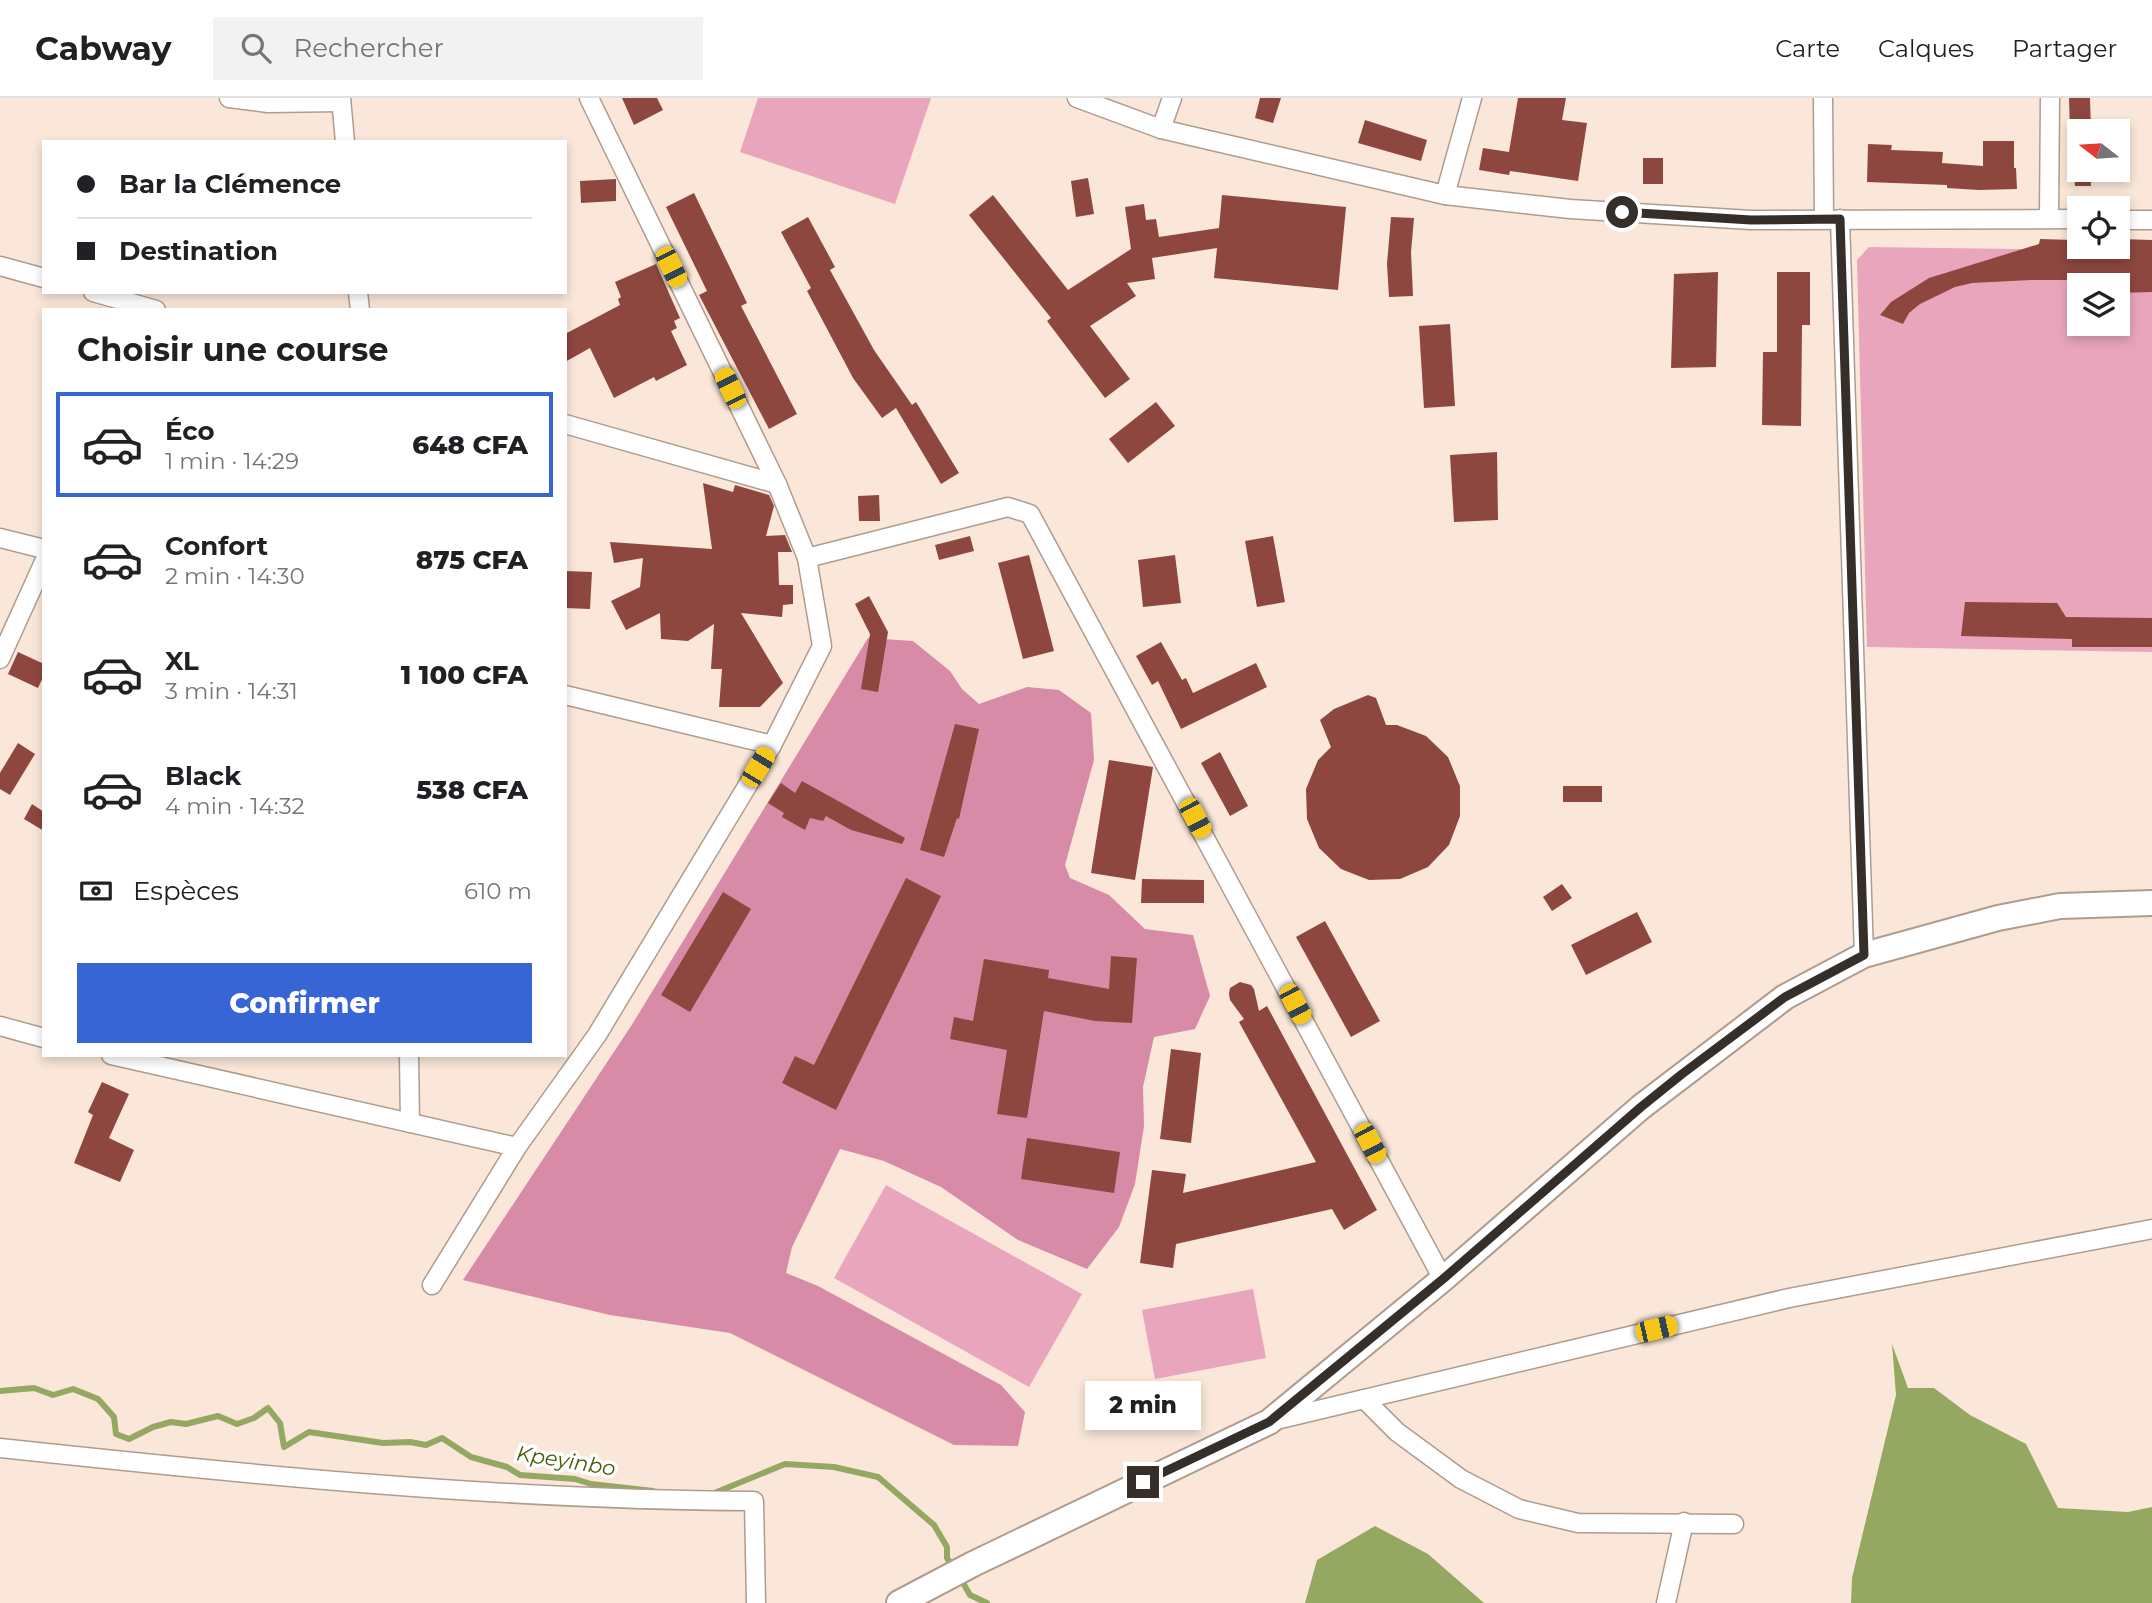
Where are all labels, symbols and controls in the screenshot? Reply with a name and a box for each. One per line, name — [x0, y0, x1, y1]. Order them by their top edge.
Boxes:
search box — [213, 17, 703, 80]
text: Cabway — [35, 28, 171, 68]
icon: search — [237, 29, 275, 67]
text: Rechercher — [293, 32, 444, 64]
text: Carte — [1775, 34, 1840, 63]
text: Calques — [1878, 34, 1974, 63]
text: Partager — [2012, 34, 2117, 63]
north arrow — [2067, 119, 2130, 182]
map controls — [2067, 119, 2130, 336]
text: Bar la Clémence — [119, 168, 341, 200]
route start — [1606, 196, 1638, 228]
button: locate — [2067, 196, 2130, 259]
text: Destination — [119, 235, 278, 267]
car — [653, 244, 690, 290]
button: layers — [2067, 273, 2130, 336]
text: Choisir une course — [77, 330, 389, 369]
car — [712, 365, 749, 411]
icon: car — [81, 413, 144, 476]
text: Éco — [165, 415, 215, 447]
text: 648 CFA — [412, 429, 528, 461]
text: 1 min · 14:29 — [165, 447, 299, 475]
icon: car — [81, 528, 144, 591]
text: Confort — [165, 530, 268, 562]
text: 875 CFA — [416, 544, 528, 576]
text: 2 min · 14:30 — [165, 562, 305, 590]
icon: car — [81, 643, 144, 706]
text: XL — [165, 645, 199, 677]
text: 1 100 CFA — [401, 659, 528, 691]
text: 3 min · 14:31 — [165, 677, 298, 705]
car — [739, 744, 778, 790]
icon: car — [81, 758, 144, 821]
text: Black — [165, 760, 241, 792]
text: 538 CFA — [416, 774, 528, 806]
text: 4 min · 14:32 — [165, 792, 305, 820]
car — [1176, 795, 1215, 841]
icon: cash — [77, 872, 115, 910]
text: Espèces — [133, 875, 239, 907]
text: 610 m — [464, 877, 532, 905]
button: Confirmer — [77, 963, 532, 1043]
car — [1276, 981, 1315, 1027]
car — [1351, 1120, 1390, 1166]
car — [1634, 1314, 1679, 1344]
callout: 2 min — [1085, 1380, 1201, 1430]
text: 2 min — [1109, 1391, 1177, 1419]
water label: Kpeyinbo — [515, 1440, 617, 1481]
route end — [1127, 1466, 1159, 1498]

